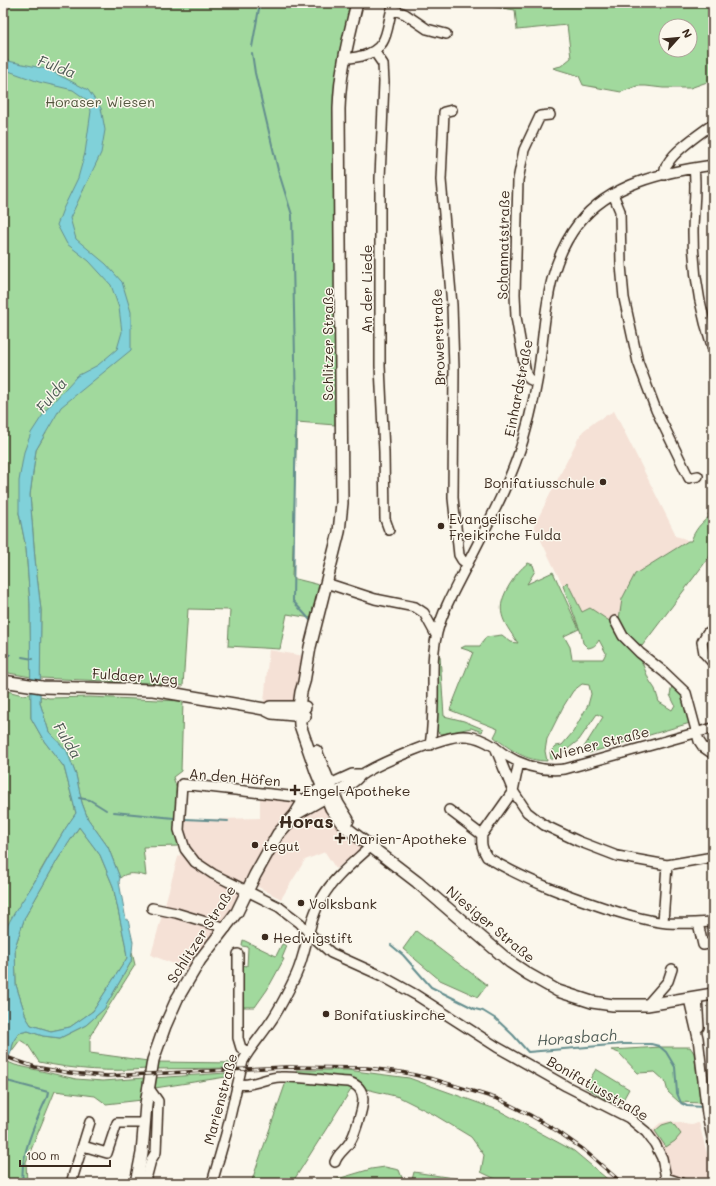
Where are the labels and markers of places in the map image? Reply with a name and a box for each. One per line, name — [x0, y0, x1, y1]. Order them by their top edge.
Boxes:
place label: Bonifatiusschule — [484, 473, 595, 492]
marker: Bonifatiusschule — [598, 477, 608, 487]
place label: Evangelische Freikirche Fulda — [449, 509, 561, 544]
marker: Evangelische Freikirche Fulda — [436, 521, 446, 531]
place label: Engel-Apotheke — [303, 781, 410, 800]
marker: Engel-Apotheke — [290, 785, 300, 795]
place label: Marien-Apotheke — [348, 829, 467, 848]
marker: Marien-Apotheke — [335, 833, 345, 843]
place label: tegut — [263, 836, 300, 855]
marker: tegut — [250, 840, 260, 850]
place label: Volksbank — [309, 894, 377, 913]
marker: Volksbank — [296, 898, 306, 908]
place label: Hedwigstift — [273, 928, 353, 947]
marker: Hedwigstift — [260, 932, 270, 942]
place label: Bonifatiuskirche — [334, 1005, 446, 1024]
marker: Bonifatiuskirche — [321, 1009, 331, 1019]

